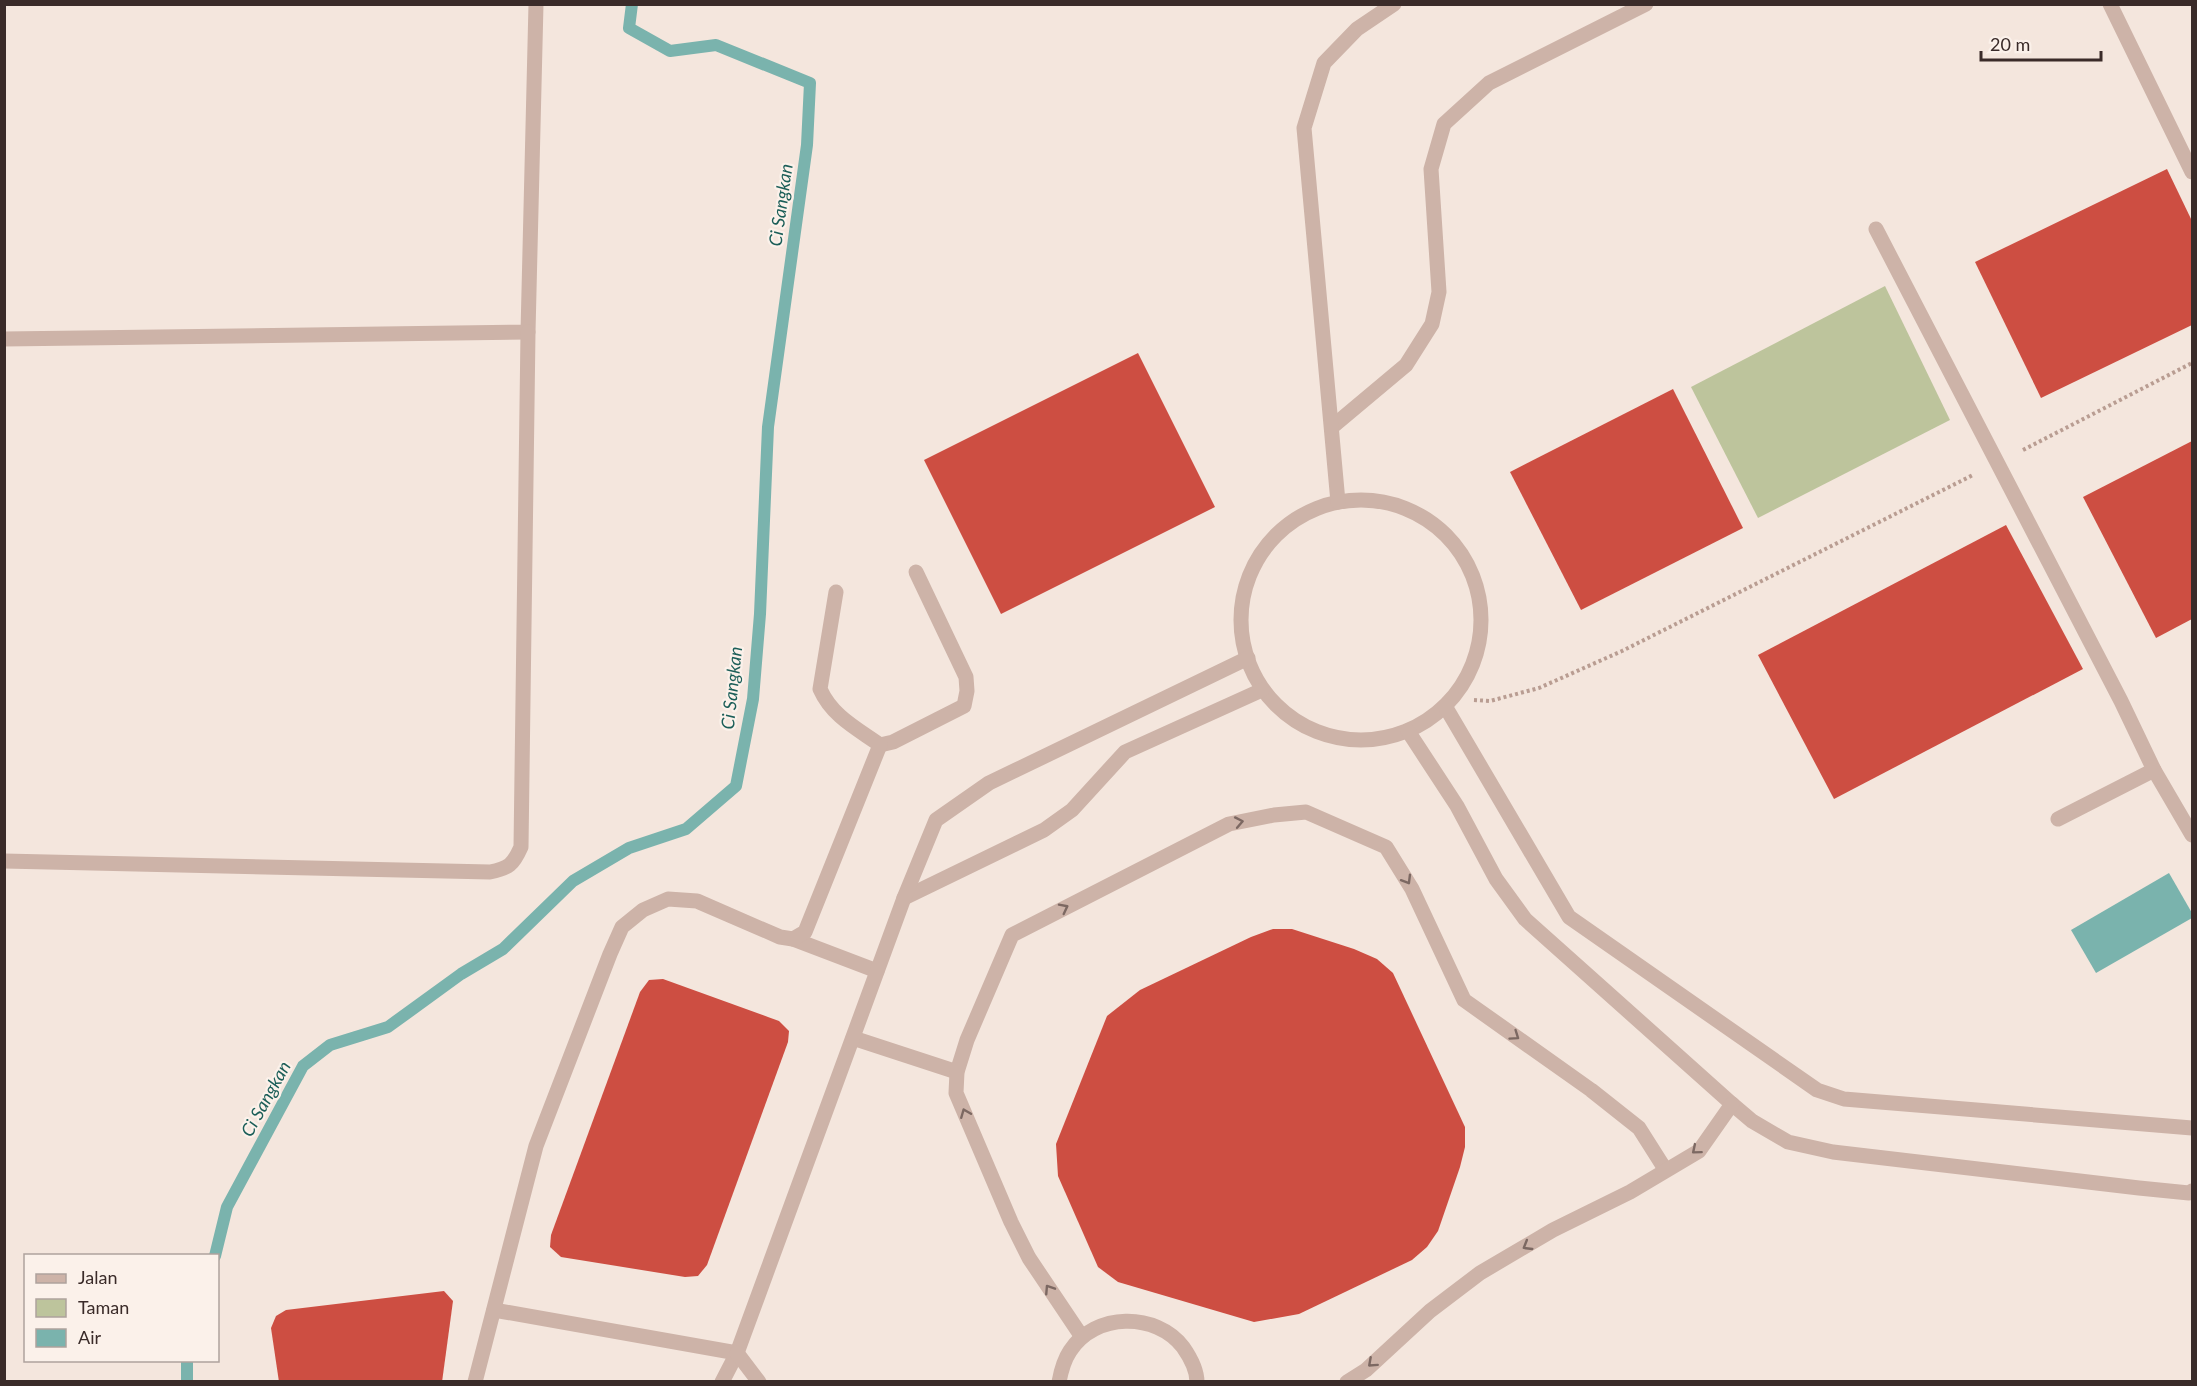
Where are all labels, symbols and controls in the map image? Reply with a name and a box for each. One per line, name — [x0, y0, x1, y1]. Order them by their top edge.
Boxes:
scale bar — [1981, 24, 2101, 62]
text: 20 m — [1990, 33, 2030, 55]
water label: Ci Sangkan — [763, 162, 797, 247]
water label: Ci Sangkan — [716, 645, 746, 730]
one-way arrow — [1234, 816, 1244, 829]
one-way arrow — [1399, 874, 1411, 884]
one-way arrow — [1058, 904, 1069, 916]
one-way arrow — [1508, 1029, 1519, 1040]
water label: Ci Sangkan — [235, 1057, 295, 1140]
one-way arrow — [960, 1109, 972, 1120]
one-way arrow — [1692, 1143, 1703, 1154]
one-way arrow — [1523, 1238, 1533, 1250]
legend — [24, 1254, 219, 1362]
text: Jalan — [78, 1266, 117, 1288]
one-way arrow — [1046, 1284, 1057, 1295]
text: Taman — [78, 1296, 129, 1318]
text: Air — [78, 1326, 101, 1348]
one-way arrow — [1368, 1356, 1379, 1367]

